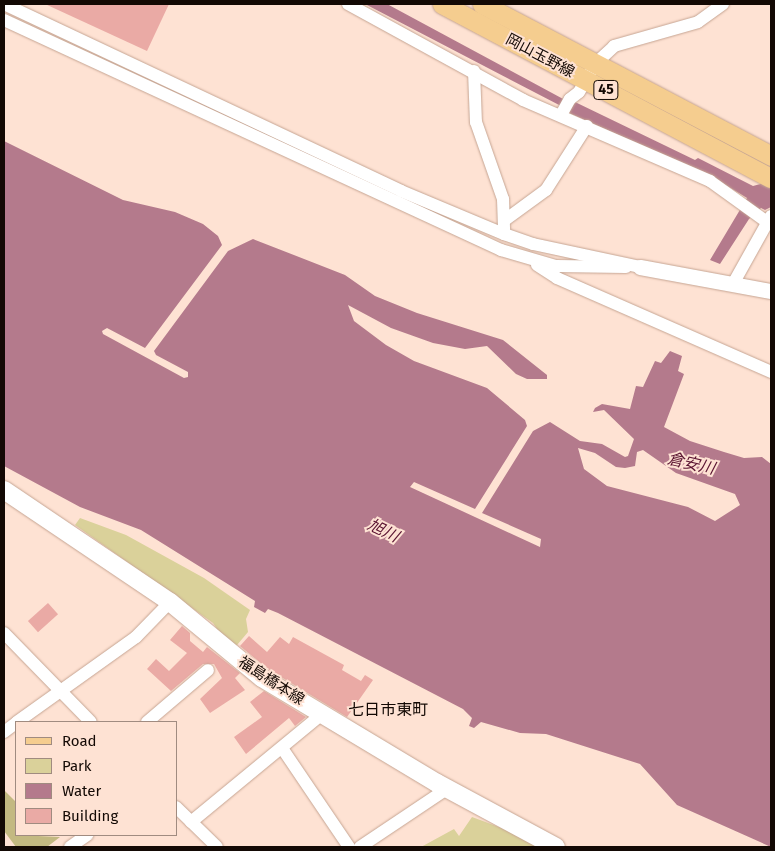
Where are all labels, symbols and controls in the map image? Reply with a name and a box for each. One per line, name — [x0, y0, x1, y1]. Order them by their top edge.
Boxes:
street label: 岡山玉野線 — [503, 30, 577, 82]
road number: 45 — [592, 78, 620, 102]
water label: 倉安川 — [665, 449, 717, 479]
water label: 旭川 — [364, 515, 402, 547]
street label: 福島橋本線 — [235, 653, 307, 709]
district label: 七日市東町 — [348, 700, 428, 720]
legend — [15, 721, 178, 836]
text: Road — [62, 732, 97, 750]
text: Park — [62, 757, 92, 775]
text: Water — [62, 782, 101, 800]
text: Building — [62, 807, 118, 825]

